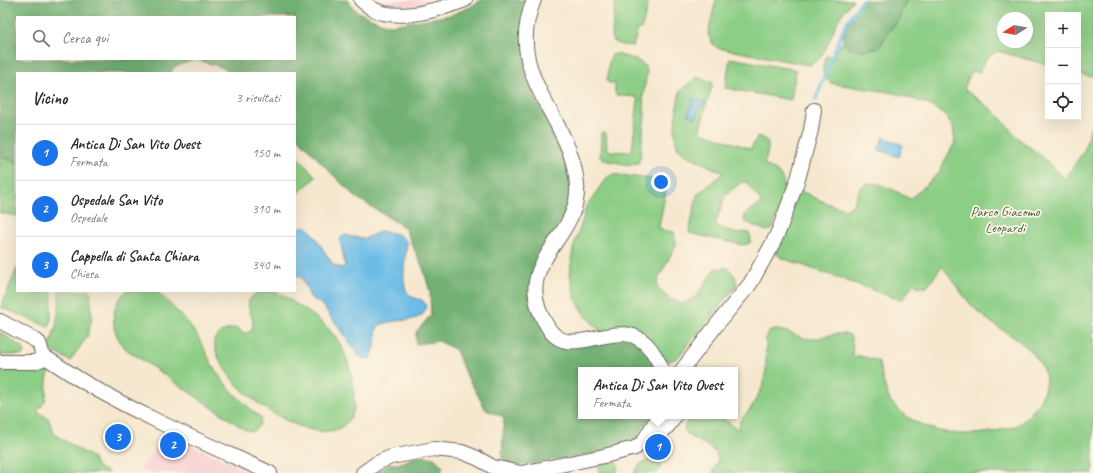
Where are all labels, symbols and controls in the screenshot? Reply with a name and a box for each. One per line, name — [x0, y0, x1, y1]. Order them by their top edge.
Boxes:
north arrow — [997, 12, 1033, 48]
map controls — [1045, 12, 1081, 120]
button: + — [1045, 12, 1081, 48]
search box — [16, 16, 296, 60]
icon: search — [30, 27, 52, 49]
text: Cerca qui — [62, 29, 108, 48]
button: − — [1045, 48, 1081, 84]
button: locate — [1045, 84, 1081, 120]
text: Vicino — [32, 88, 67, 109]
text: 3 risultati — [236, 90, 280, 106]
text: Antica Di San Vito Ovest — [70, 135, 200, 154]
text: 1 — [42, 145, 48, 161]
text: 150 m — [252, 145, 280, 161]
text: Fermata — [70, 154, 107, 170]
your location — [651, 172, 671, 192]
text: Ospedale San Vito — [70, 191, 162, 210]
text: 2 — [42, 201, 48, 217]
text: 310 m — [252, 201, 280, 217]
park label: Parco Giacomo Leopardi — [971, 203, 1041, 236]
text: Ospedale — [70, 210, 107, 226]
text: Cappella di Santa Chiara — [70, 247, 198, 266]
text: 3 — [42, 257, 48, 273]
text: 340 m — [252, 257, 280, 273]
text: Chiesa — [70, 266, 99, 282]
popup — [578, 367, 738, 419]
text: Antica Di San Vito Ovest — [593, 376, 723, 395]
text: Fermata — [593, 395, 630, 411]
pin: 3 — [105, 422, 131, 452]
pin: 2 — [160, 430, 186, 460]
pin: 1 — [645, 432, 671, 462]

